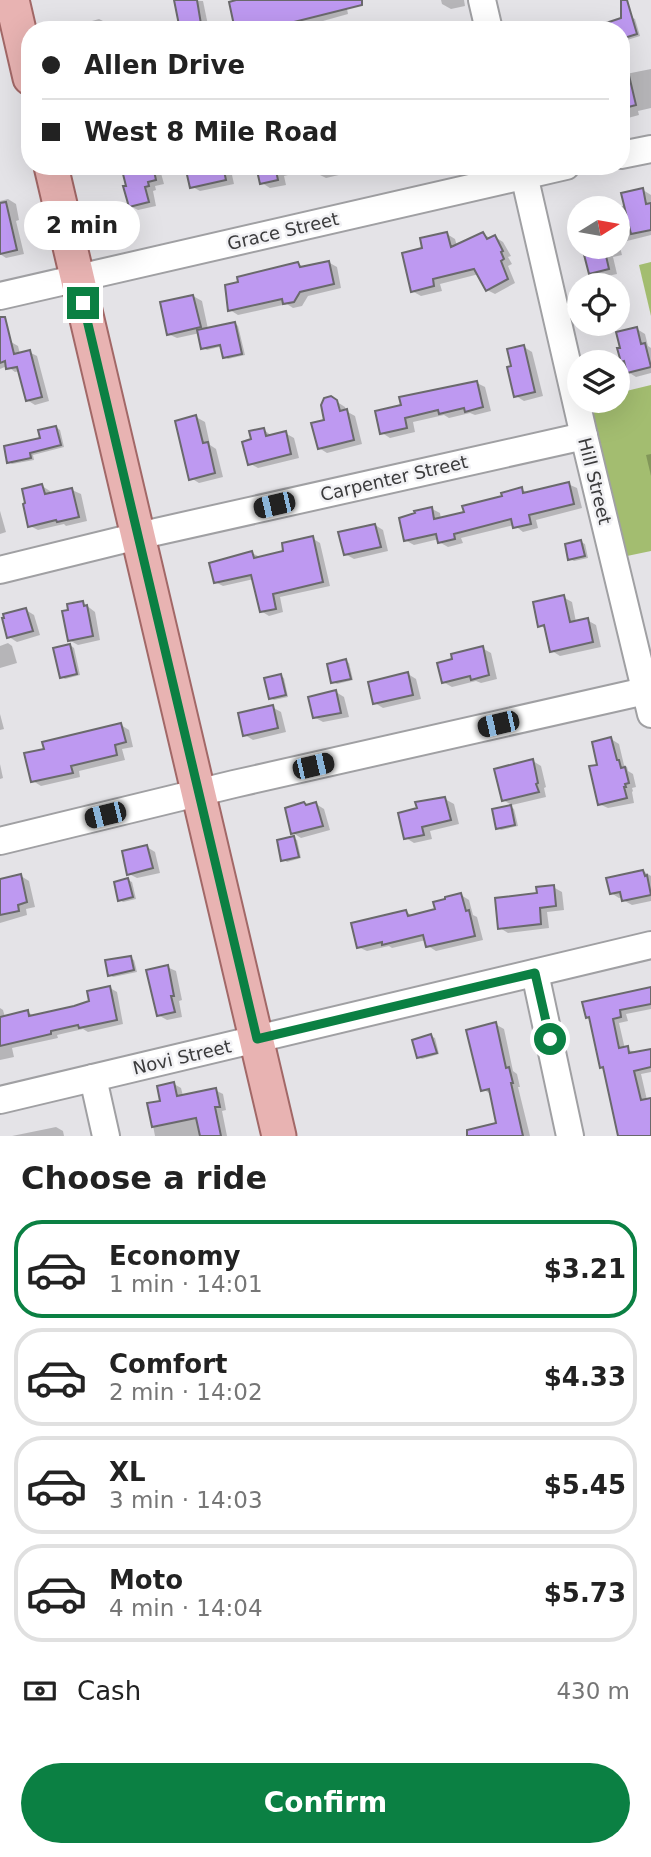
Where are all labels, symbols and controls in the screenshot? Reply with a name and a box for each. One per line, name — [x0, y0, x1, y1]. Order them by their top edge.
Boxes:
text: Allen Drive — [84, 50, 245, 80]
text: West 8 Mile Road — [84, 117, 338, 147]
north arrow — [567, 196, 630, 259]
map controls — [567, 196, 630, 413]
callout: 2 min — [25, 202, 141, 250]
street label: Grace Street — [225, 208, 341, 254]
text: 2 min — [46, 212, 118, 238]
button: locate — [567, 273, 630, 336]
route end — [67, 287, 99, 319]
button: layers — [567, 350, 630, 413]
street label: Hill Street — [574, 435, 616, 527]
street label: Carpenter Street — [318, 451, 470, 505]
car — [252, 490, 297, 520]
car — [476, 709, 521, 739]
car — [291, 751, 336, 781]
car — [83, 800, 128, 830]
route start — [534, 1023, 566, 1055]
street label: Novi Street — [131, 1035, 233, 1079]
text: Choose a ride — [21, 1159, 267, 1197]
icon: car — [25, 1238, 88, 1301]
text: Economy — [109, 1241, 240, 1271]
text: $3.21 — [544, 1254, 626, 1284]
text: 1 min · 14:01 — [109, 1271, 263, 1297]
icon: car — [25, 1346, 88, 1409]
text: Comfort — [109, 1349, 227, 1379]
text: $4.33 — [544, 1362, 626, 1392]
text: 2 min · 14:02 — [109, 1379, 263, 1405]
icon: car — [25, 1454, 88, 1517]
text: XL — [109, 1457, 146, 1487]
text: $5.45 — [544, 1470, 626, 1500]
text: 3 min · 14:03 — [109, 1487, 263, 1513]
icon: car — [25, 1562, 88, 1625]
text: Moto — [109, 1565, 183, 1595]
text: $5.73 — [544, 1578, 626, 1608]
text: 4 min · 14:04 — [109, 1595, 263, 1621]
icon: cash — [21, 1672, 59, 1710]
text: Cash — [77, 1676, 141, 1706]
text: 430 m — [556, 1678, 630, 1704]
button: Confirm — [21, 1763, 630, 1843]

